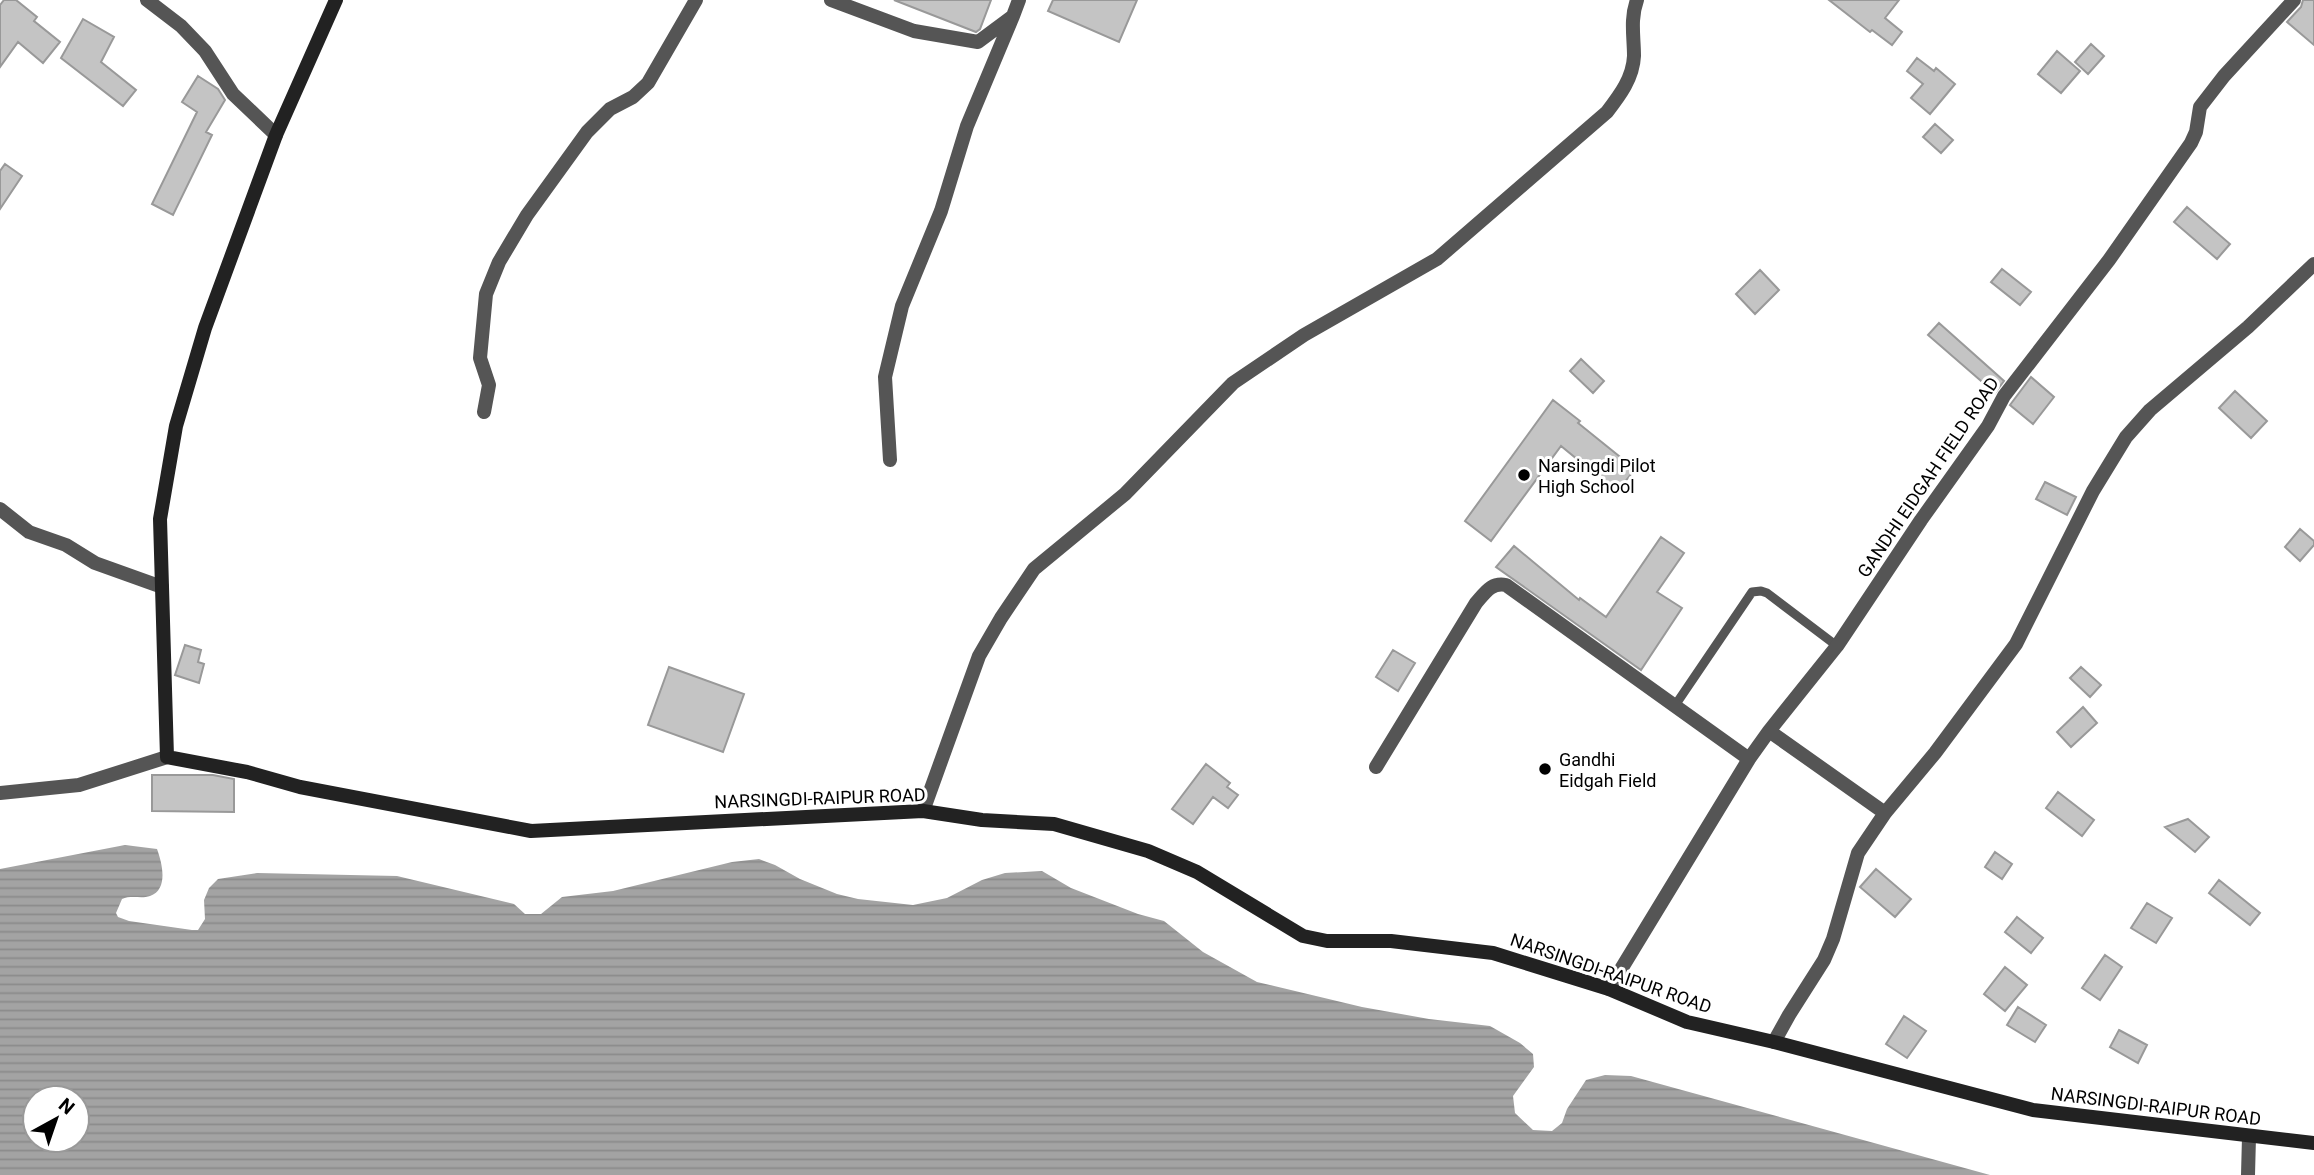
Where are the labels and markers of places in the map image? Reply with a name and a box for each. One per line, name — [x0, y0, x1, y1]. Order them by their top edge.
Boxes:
place label: Narsingdi Pilot High School — [1538, 455, 1656, 497]
marker: Narsingdi Pilot High School — [1516, 467, 1532, 483]
place label: Gandhi Eidgah Field — [1559, 749, 1656, 791]
marker: Gandhi Eidgah Field — [1537, 761, 1553, 777]

